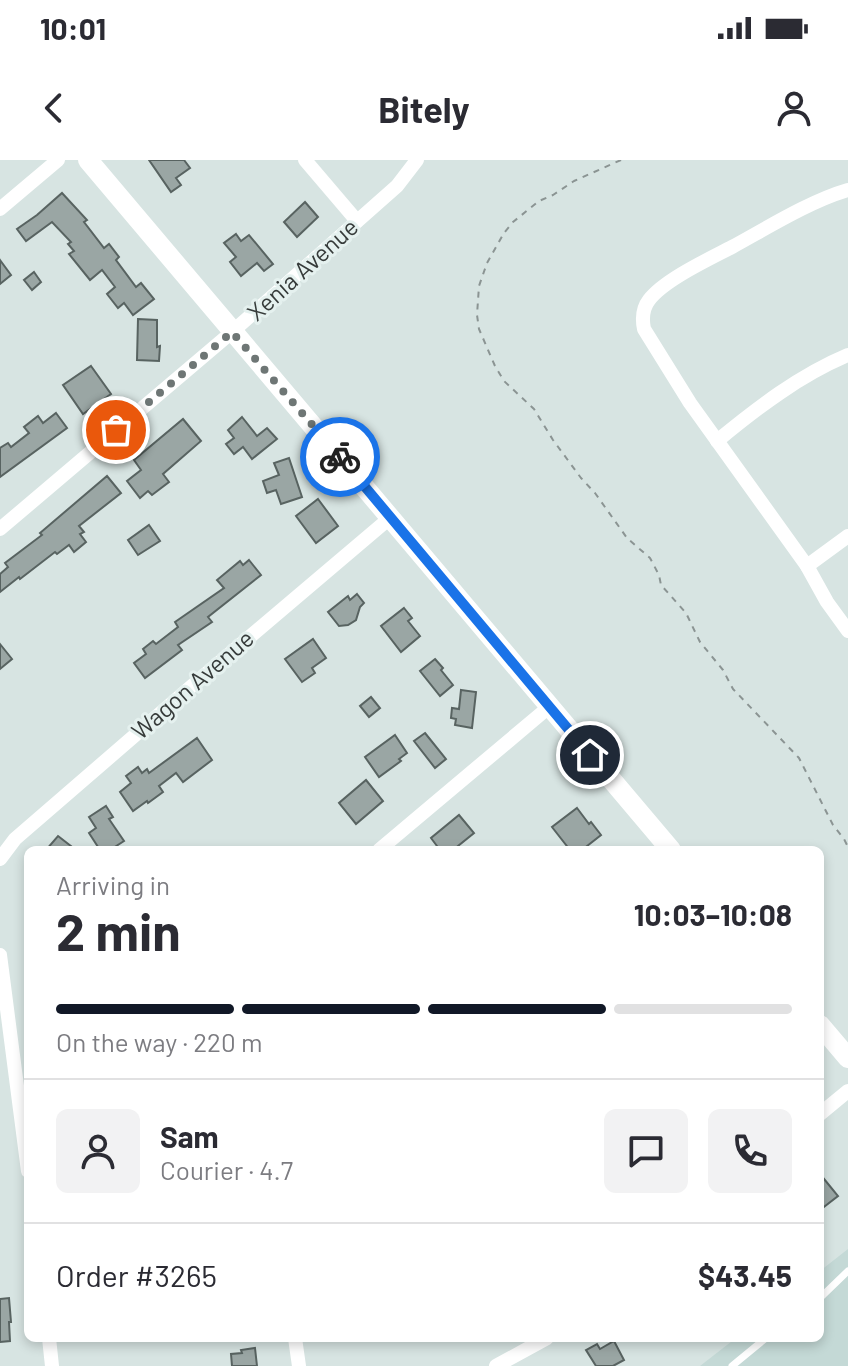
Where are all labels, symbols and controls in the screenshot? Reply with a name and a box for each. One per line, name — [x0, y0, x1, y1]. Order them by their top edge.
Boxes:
text: 10:01 — [40, 10, 106, 46]
icon: back — [32, 86, 76, 130]
icon: person — [772, 86, 816, 130]
text: Bitely — [378, 87, 470, 130]
street label: Xenia Avenue — [241, 212, 363, 326]
pin — [82, 396, 150, 464]
icon: bag — [94, 408, 138, 452]
courier — [300, 417, 380, 497]
icon: bike — [318, 435, 362, 479]
street label: Wagon Avenue — [125, 623, 259, 745]
pin — [556, 721, 624, 789]
icon: home — [568, 733, 612, 777]
text: Arriving in — [56, 869, 170, 900]
text: 10:03–10:08 — [634, 896, 792, 932]
text: 2 min — [56, 899, 181, 961]
text: On the way · 220 m — [56, 1026, 262, 1057]
button: person — [56, 1109, 140, 1193]
button: chat — [604, 1109, 688, 1193]
button: phone — [708, 1109, 792, 1193]
text: Sam — [160, 1118, 219, 1154]
text: Courier · 4.7 — [160, 1154, 293, 1185]
text: Order #3265 — [56, 1257, 217, 1293]
text: $43.45 — [698, 1257, 792, 1293]

